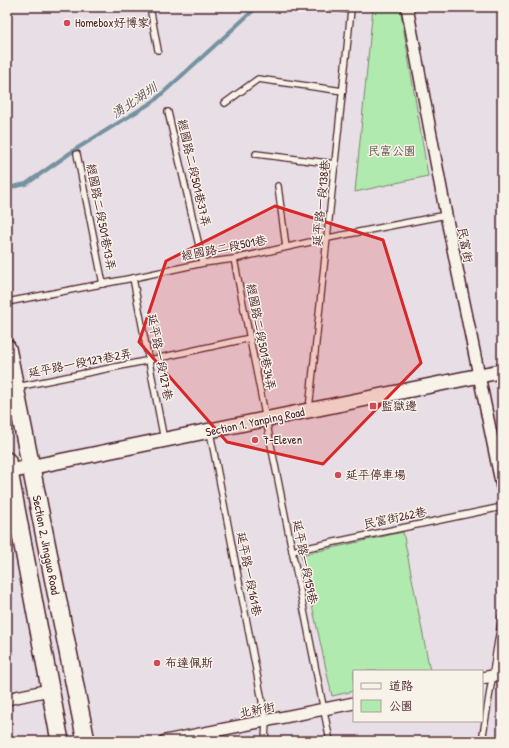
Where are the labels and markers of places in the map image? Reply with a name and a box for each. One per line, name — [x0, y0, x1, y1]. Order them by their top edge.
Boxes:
place label: Homebox好博家 — [75, 14, 150, 31]
marker: Homebox好博家 — [62, 18, 72, 28]
place label: 監獄邊 — [381, 397, 417, 414]
marker: 監獄邊 — [368, 401, 378, 411]
place label: 7-Eleven — [263, 431, 302, 448]
marker: 7-Eleven — [250, 435, 260, 445]
place label: 延平停車場 — [346, 466, 406, 483]
marker: 延平停車場 — [333, 470, 343, 480]
place label: 布達佩斯 — [165, 654, 213, 671]
marker: 布達佩斯 — [152, 658, 162, 668]

